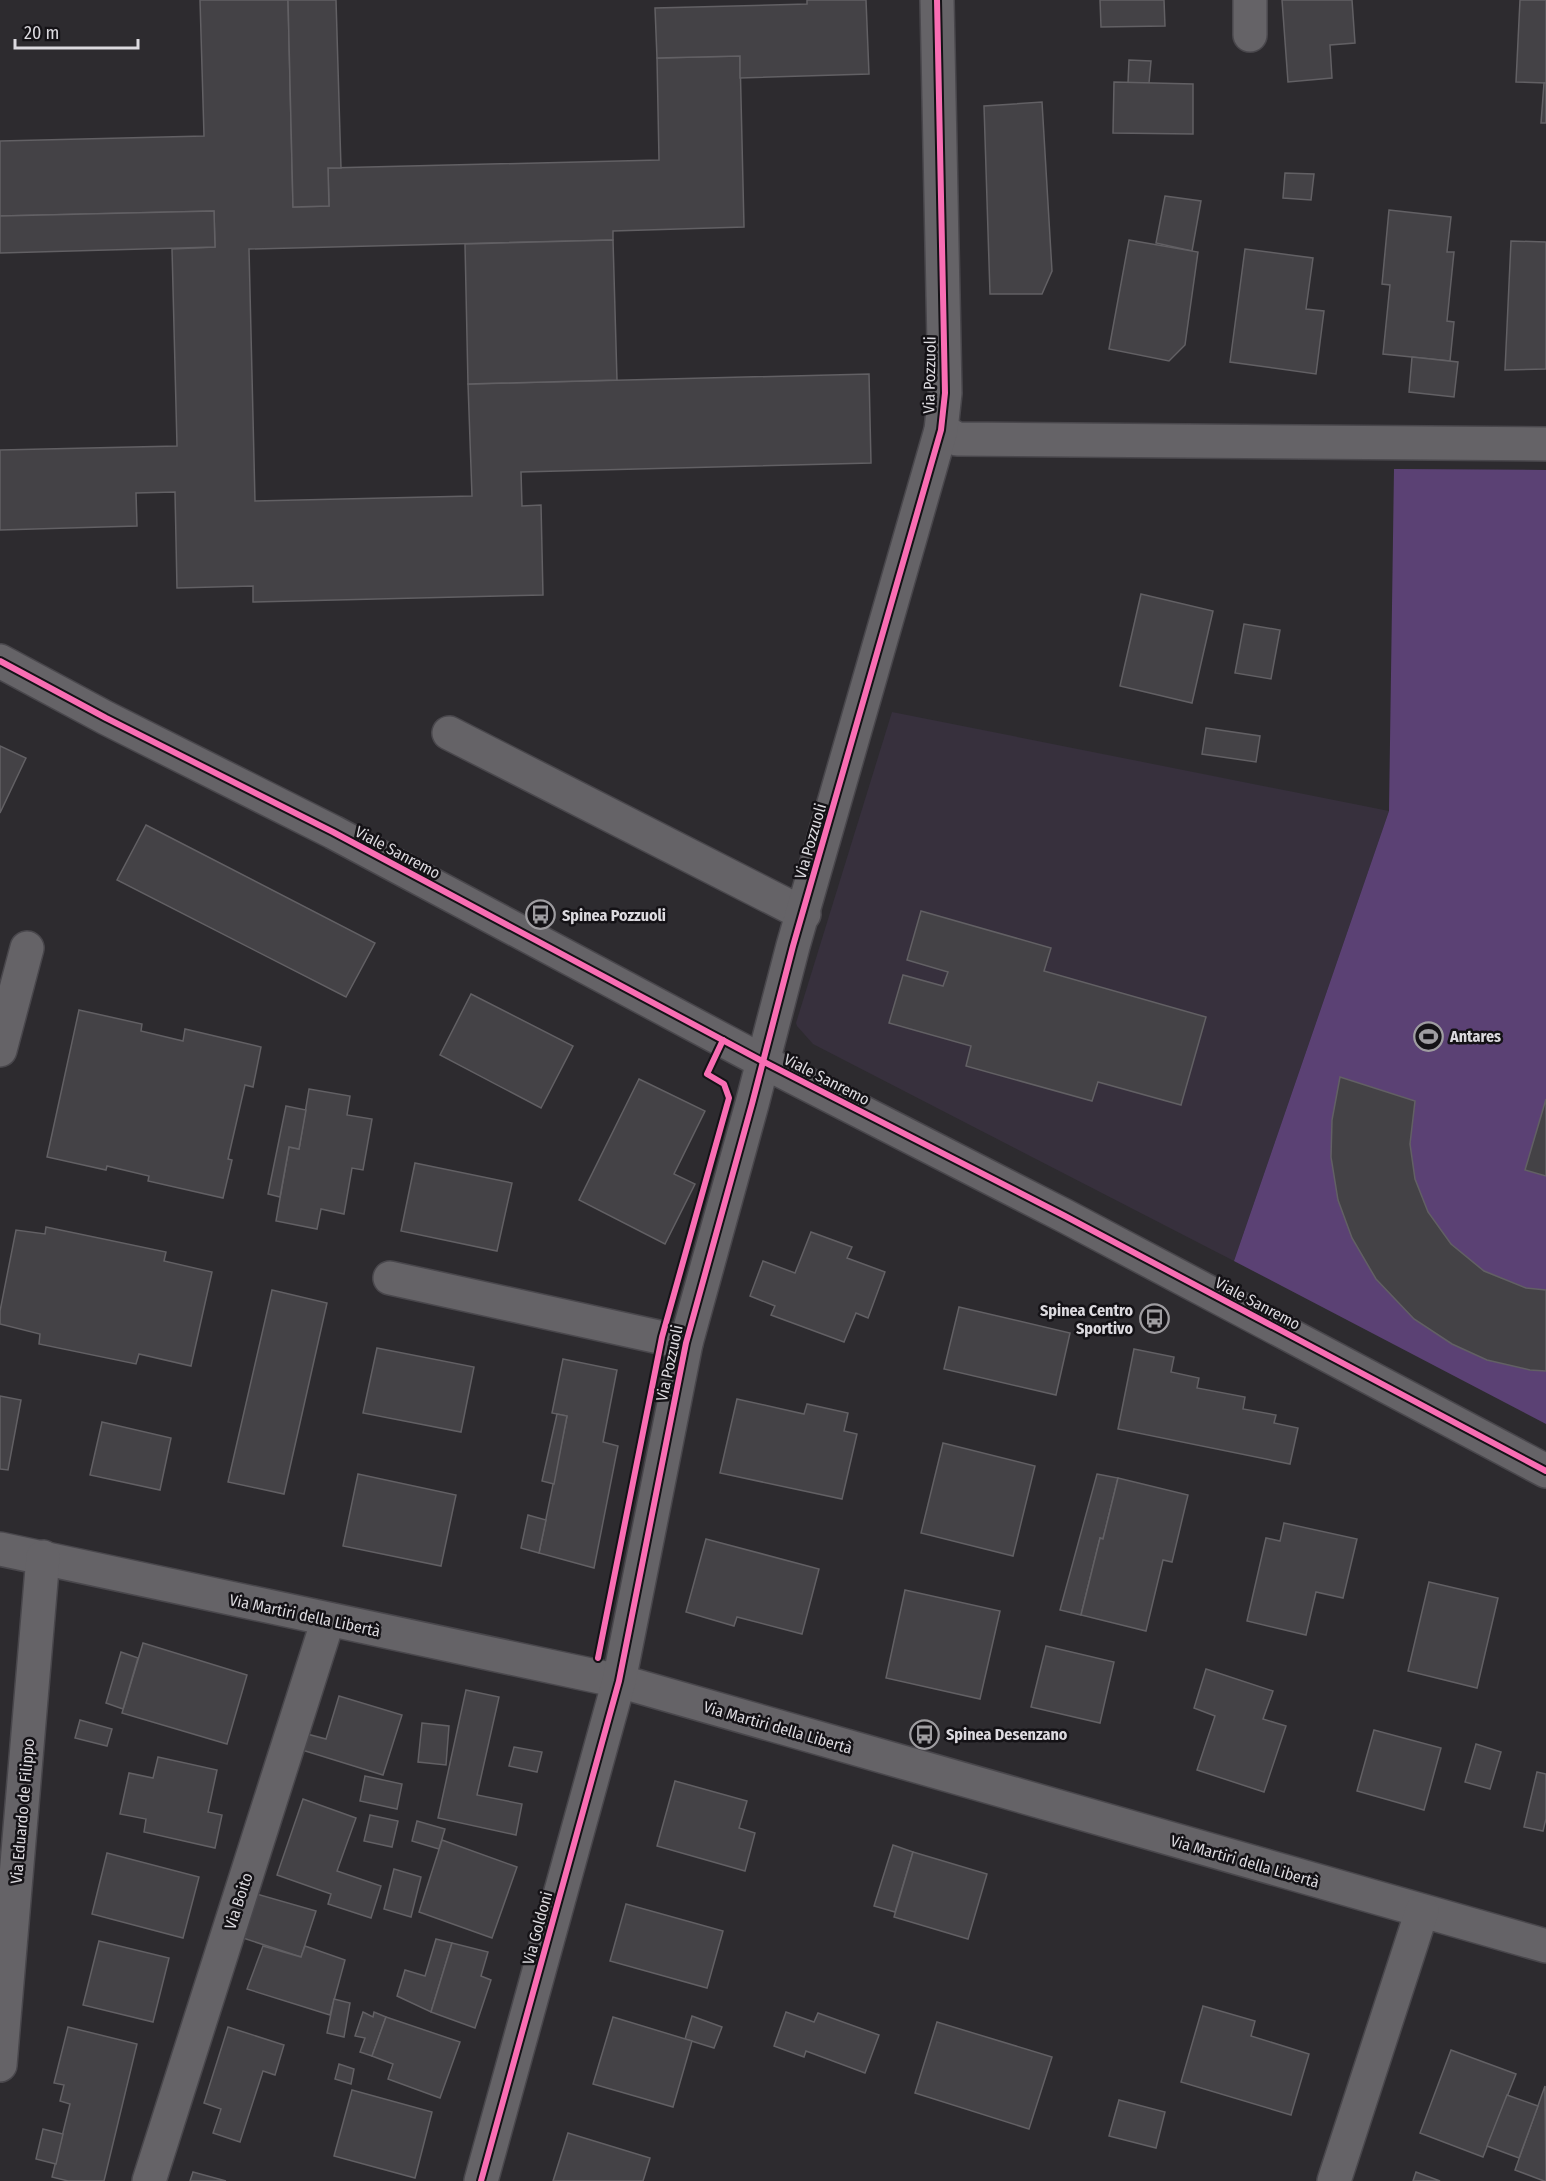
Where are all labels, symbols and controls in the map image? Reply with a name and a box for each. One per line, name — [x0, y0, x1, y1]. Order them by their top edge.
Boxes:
scale bar — [15, 12, 138, 50]
text: 20 m — [24, 22, 59, 44]
street label: Via Pozzuoli — [919, 336, 940, 414]
street label: Via Pozzuoli — [791, 801, 830, 881]
street label: Viale Sanremo — [352, 822, 444, 883]
bus stop icon: Spinea Pozzuoli — [525, 899, 557, 931]
place label: Spinea Pozzuoli — [562, 906, 666, 925]
sports icon: Antares — [1413, 1020, 1445, 1052]
place label: Antares — [1449, 1027, 1501, 1046]
street label: Viale Sanremo — [781, 1050, 873, 1109]
street label: Viale Sanremo — [1212, 1273, 1304, 1334]
place label: Spinea Centro Sportivo — [1040, 1301, 1133, 1338]
bus stop icon: Spinea Centro Sportivo — [1138, 1303, 1170, 1335]
street label: Via Pozzuoli — [652, 1323, 687, 1403]
street label: Via Martiri della Libertà — [228, 1590, 382, 1641]
street label: Via Martiri della Libertà — [701, 1697, 855, 1758]
bus stop icon: Spinea Desenzano — [909, 1718, 941, 1750]
place label: Spinea Desenzano — [946, 1725, 1068, 1744]
street label: Via Eduardo de Filippo — [7, 1737, 38, 1885]
street label: Via Martiri della Libertà — [1168, 1831, 1322, 1892]
street label: Via Boito — [220, 1870, 257, 1932]
street label: Via Goldoni — [519, 1889, 556, 1967]

